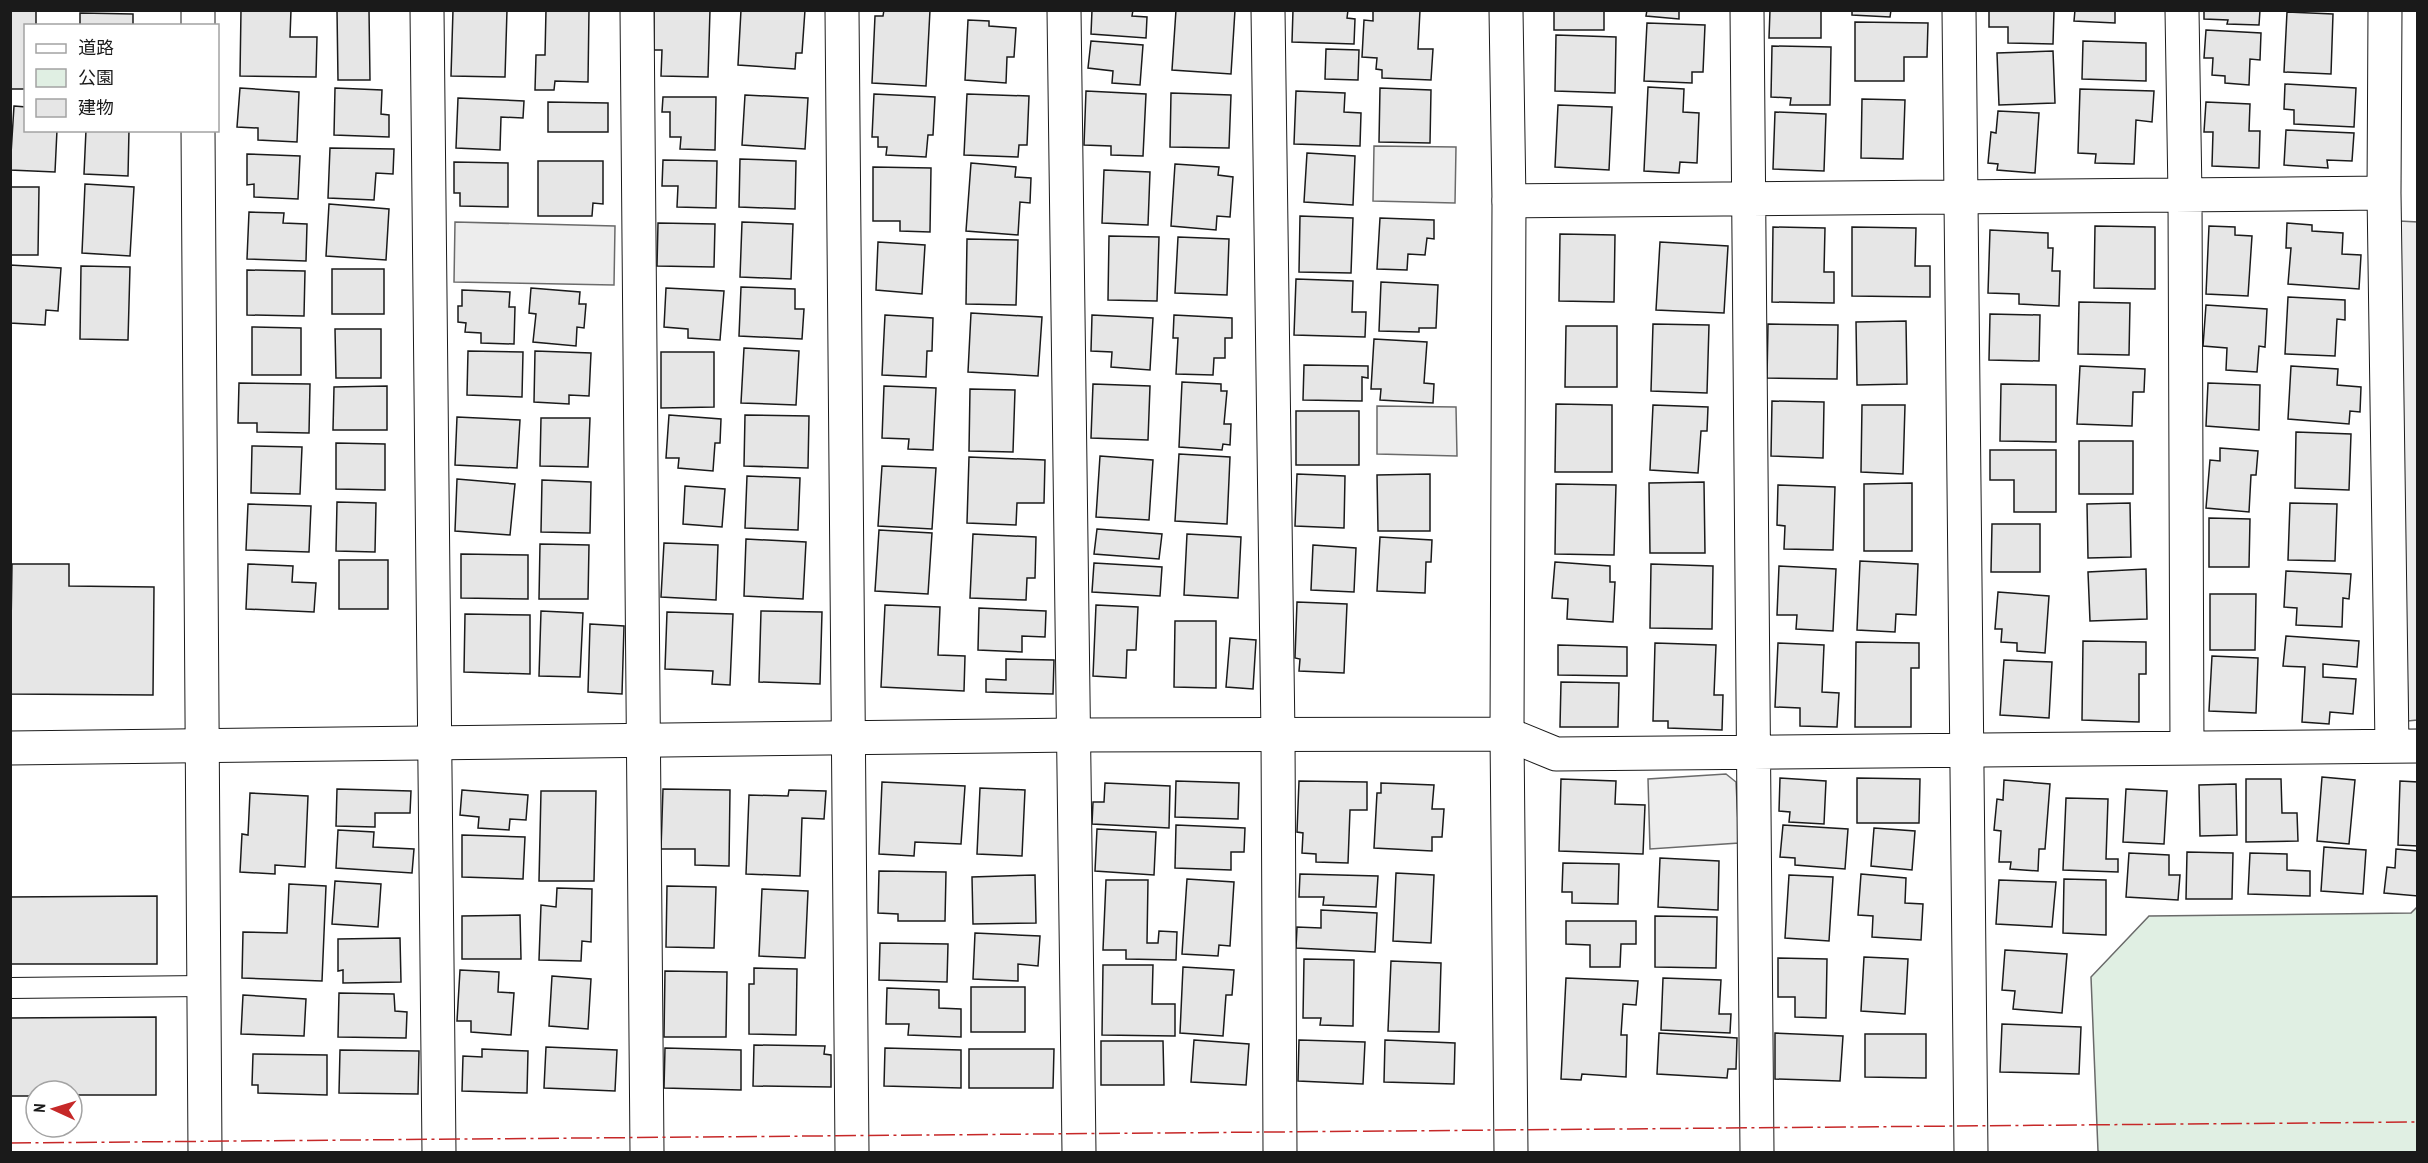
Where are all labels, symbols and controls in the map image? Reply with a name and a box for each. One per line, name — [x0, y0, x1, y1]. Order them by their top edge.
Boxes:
legend — [24, 24, 219, 132]
text: 道路 — [78, 36, 114, 59]
text: 公園 — [78, 66, 114, 89]
text: 建物 — [78, 96, 114, 119]
north arrow — [24, 1079, 84, 1139]
text: N — [29, 1103, 49, 1113]

